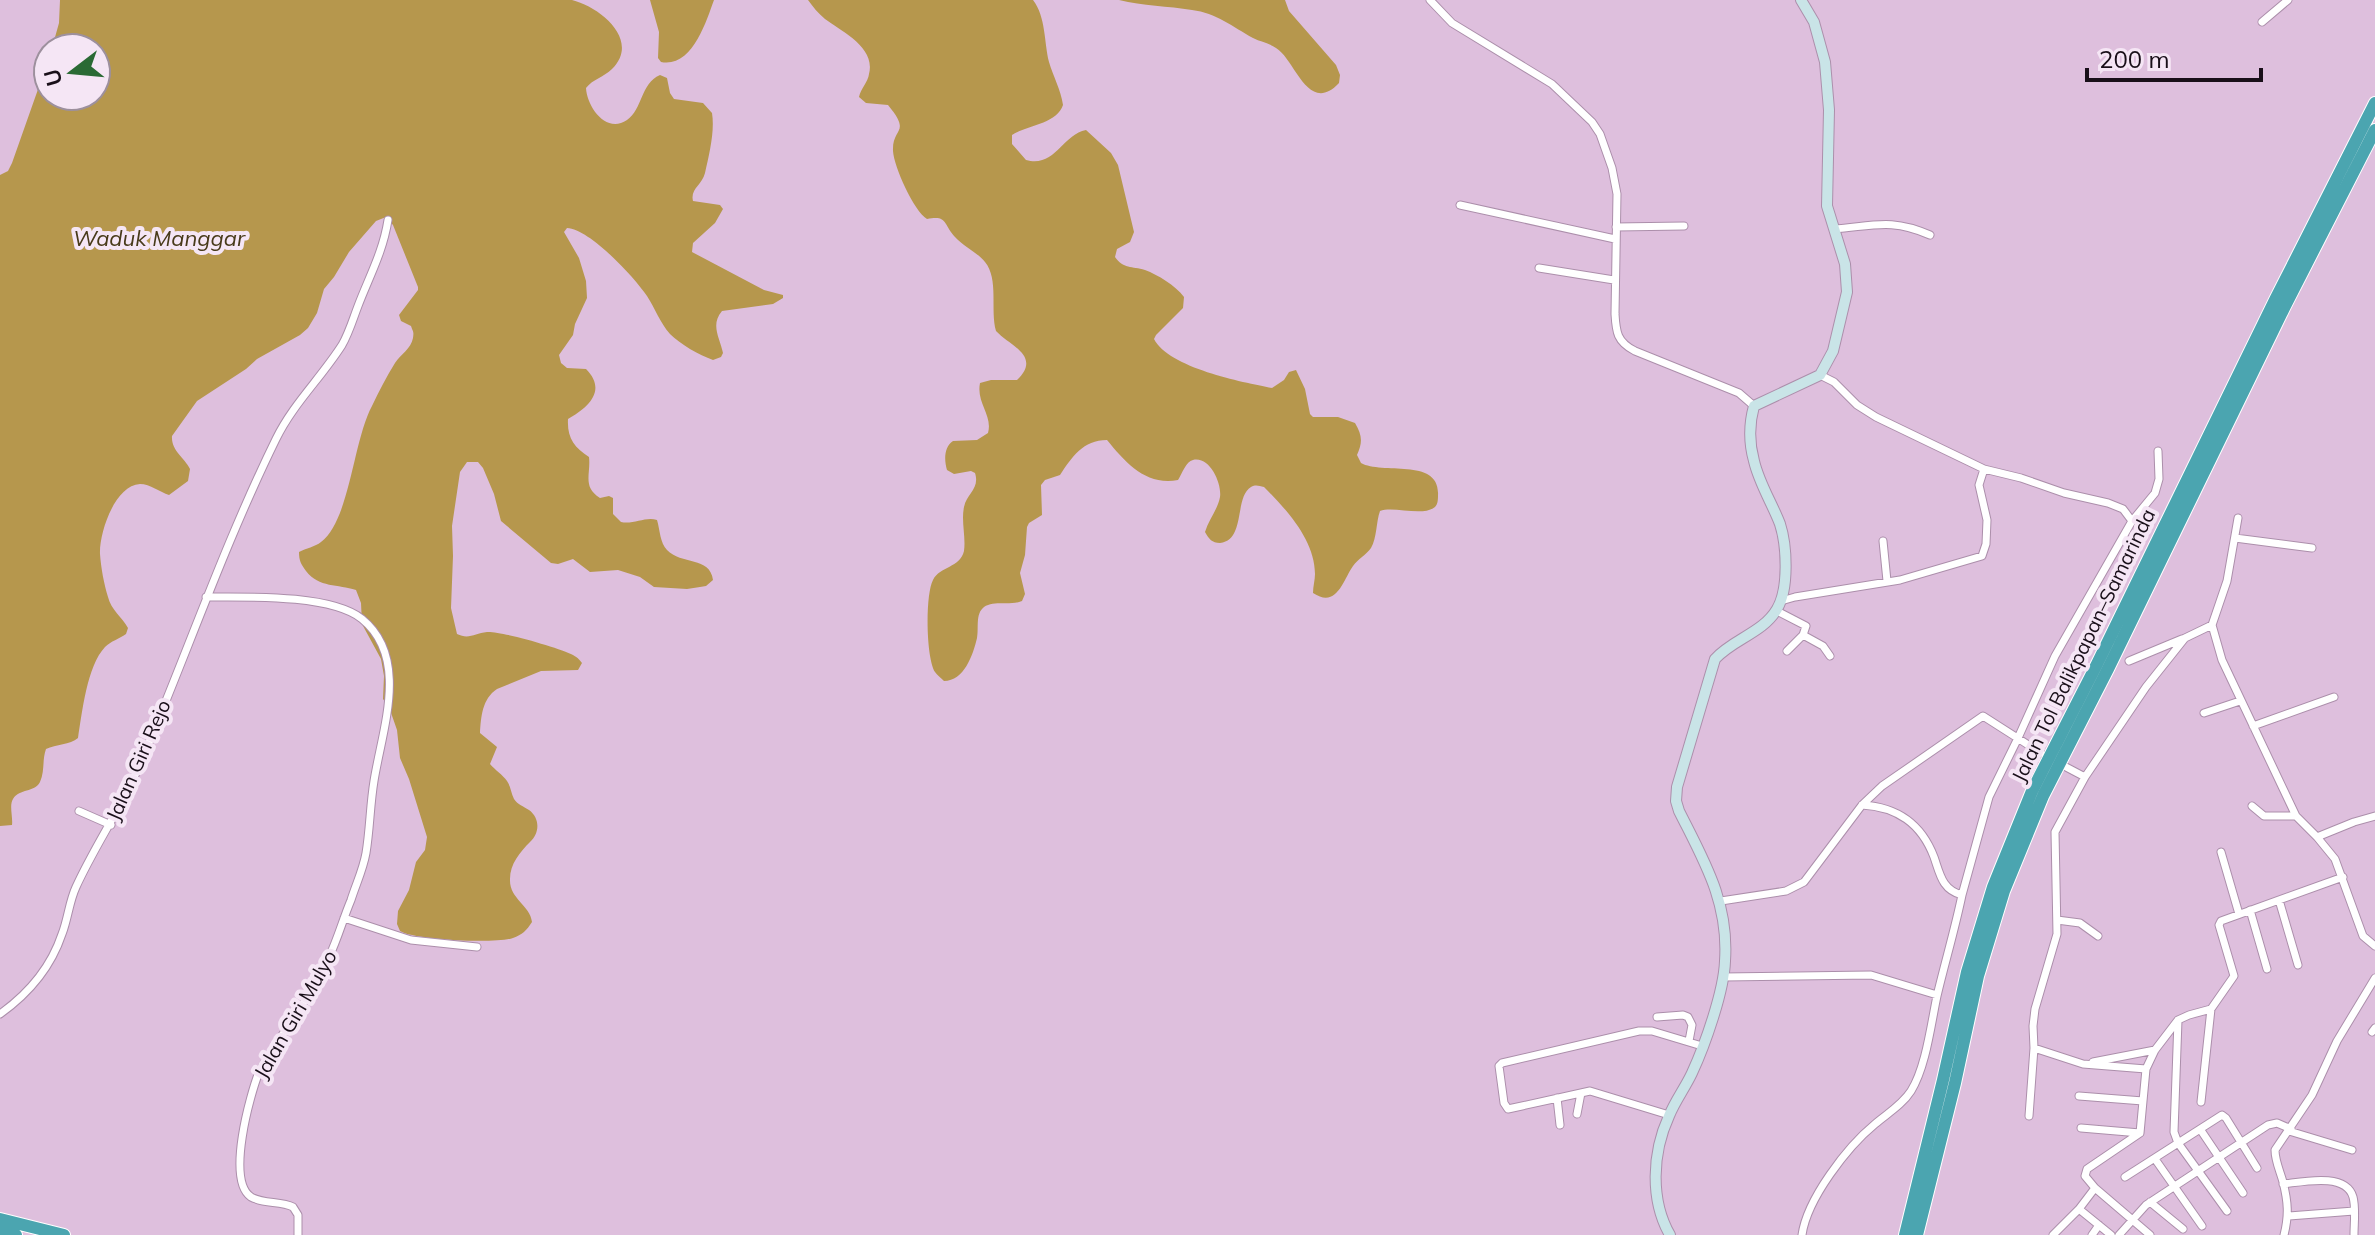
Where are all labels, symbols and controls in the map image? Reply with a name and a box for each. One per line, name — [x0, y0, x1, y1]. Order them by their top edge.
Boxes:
north arrow — [32, 32, 112, 112]
scale bar — [2087, 32, 2261, 82]
text: 200 m — [2099, 44, 2170, 74]
text: U — [37, 66, 68, 89]
water label: Waduk Manggar — [73, 224, 246, 252]
street label: Jalan Tol Balikpapan–Samarinda — [2006, 504, 2160, 786]
street label: Jalan Giri Rejo — [100, 696, 176, 824]
street label: Jalan Giri Mulyo — [248, 945, 342, 1083]

